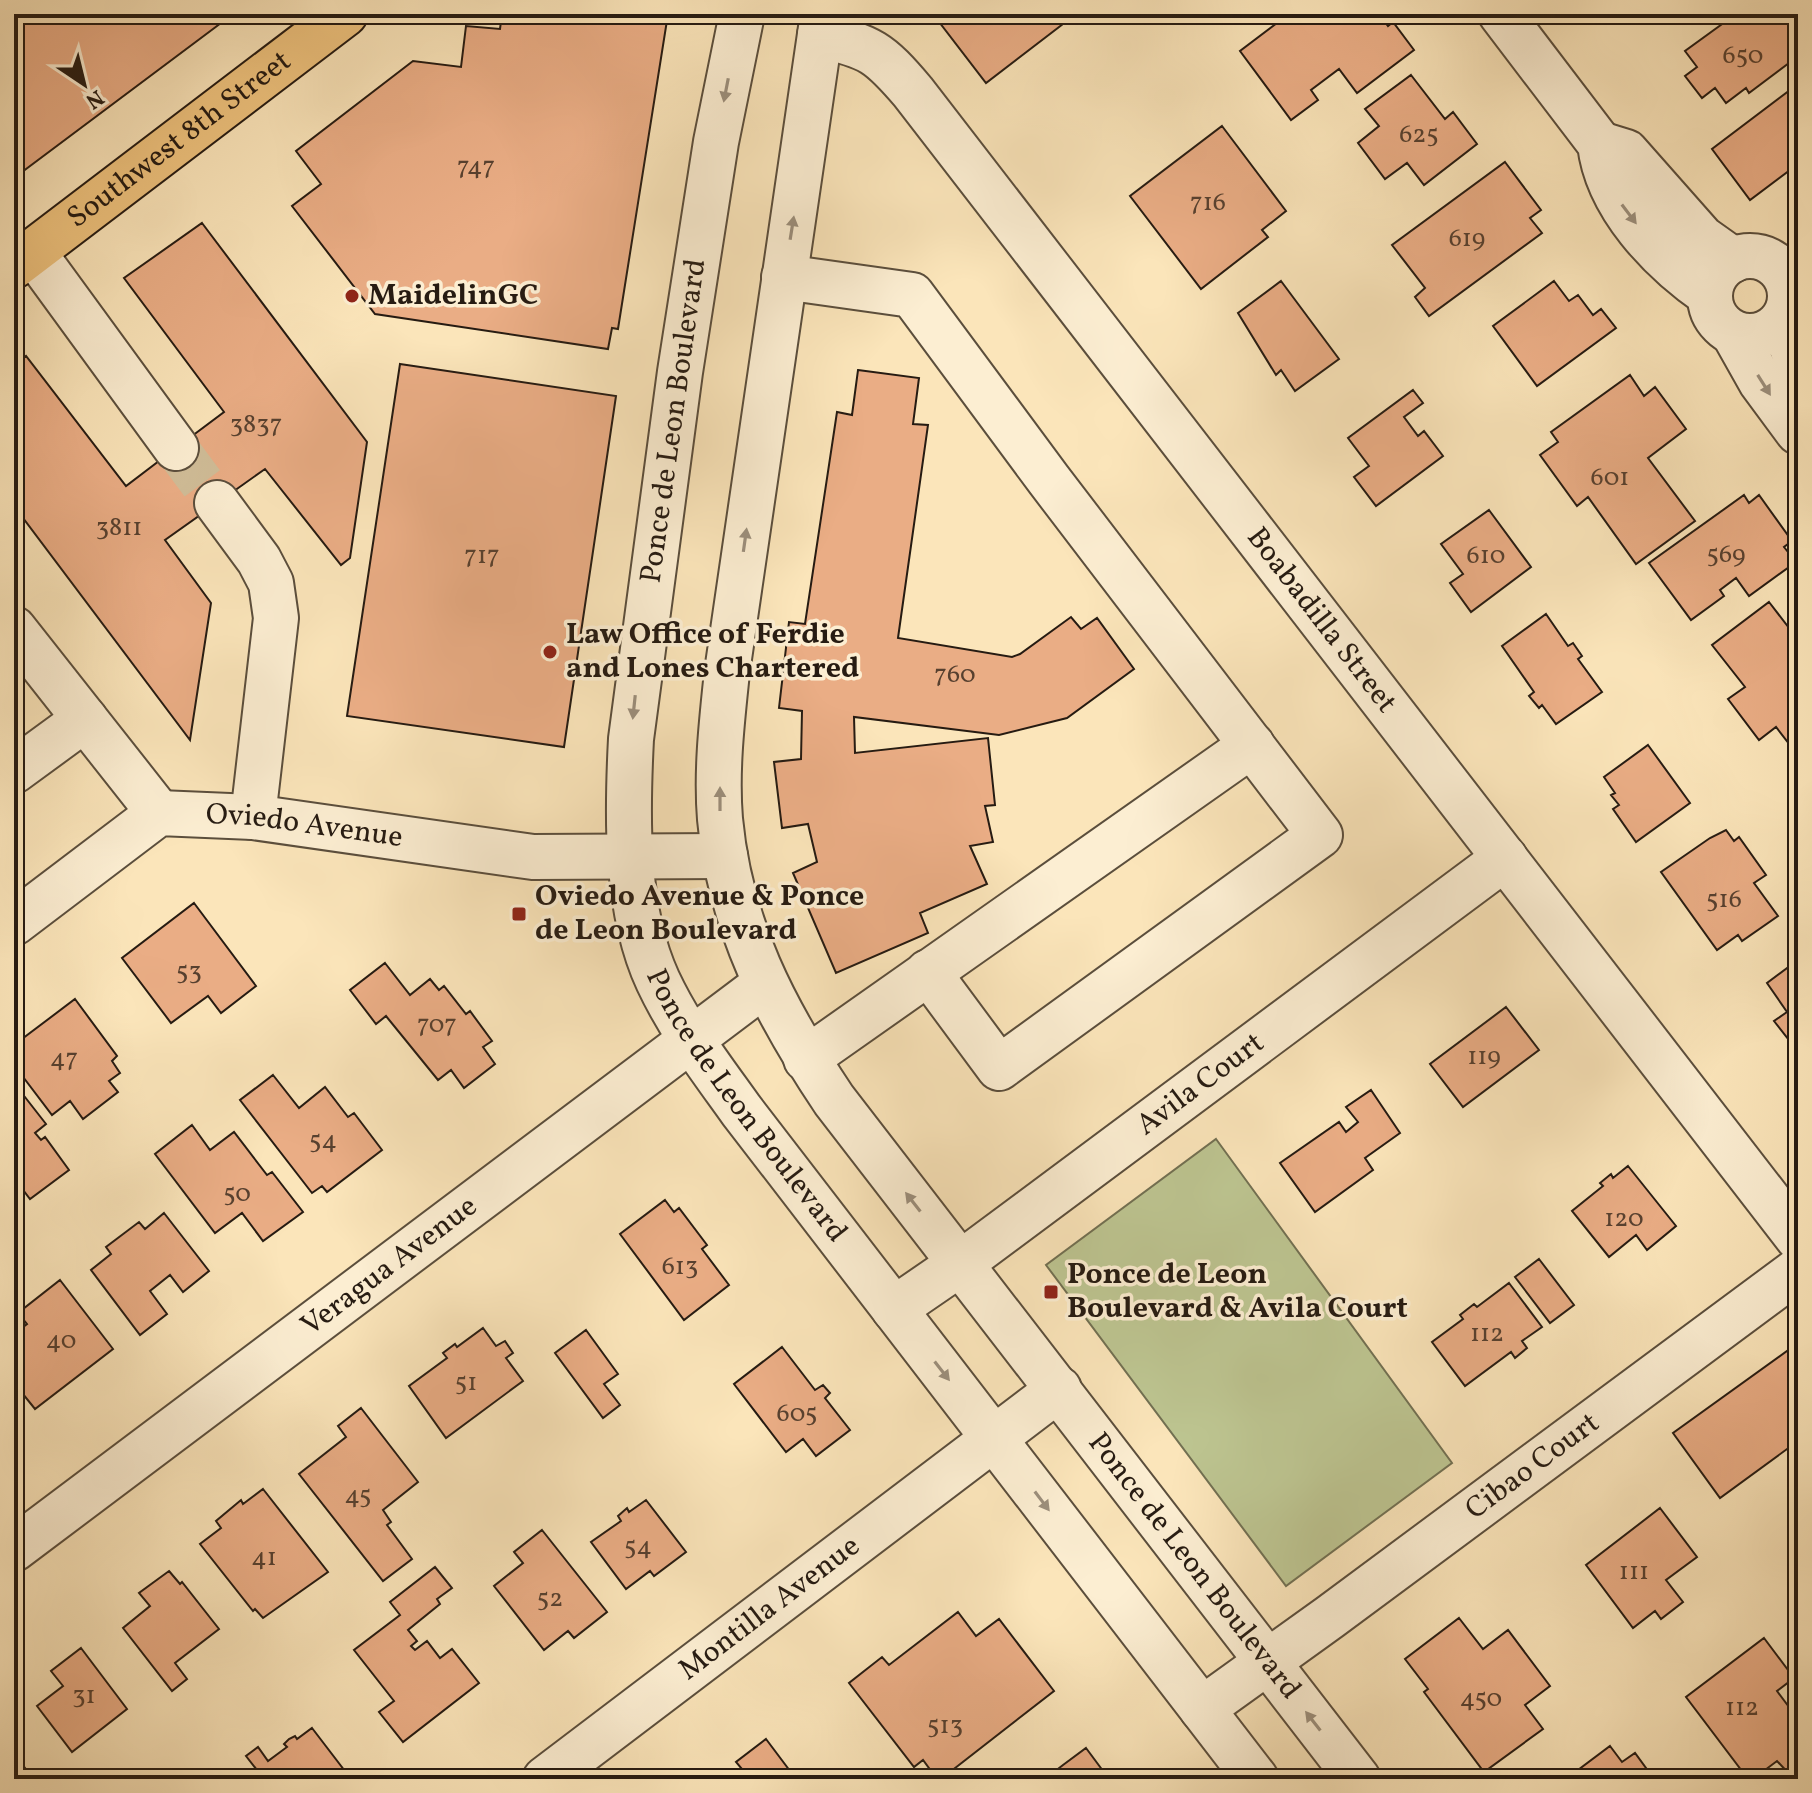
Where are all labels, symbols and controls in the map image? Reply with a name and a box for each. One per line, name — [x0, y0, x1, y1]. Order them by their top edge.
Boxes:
house number: 650 — [1723, 38, 1763, 74]
street label: Southwest 8th Street — [59, 41, 300, 239]
north arrow — [44, 44, 124, 124]
one-way arrow — [719, 78, 732, 103]
text: N — [79, 81, 109, 116]
house number: 625 — [1399, 117, 1439, 153]
house number: 747 — [457, 149, 495, 185]
house number: 716 — [1190, 185, 1226, 221]
one-way arrow — [1621, 204, 1637, 225]
one-way arrow — [786, 215, 799, 240]
house number: 619 — [1449, 221, 1485, 257]
street label: Ponce de Leon Boulevard — [630, 256, 718, 586]
place label: MaidelinGC — [368, 275, 538, 317]
marker: MaidelinGC — [343, 287, 361, 305]
one-way arrow — [1756, 374, 1771, 395]
house number: 3837 — [230, 407, 282, 443]
house number: 601 — [1591, 460, 1629, 496]
house number: 3811 — [96, 510, 142, 546]
street label: Boabadilla Street — [1236, 519, 1406, 722]
one-way arrow — [739, 527, 752, 552]
house number: 569 — [1706, 537, 1746, 573]
house number: 717 — [464, 538, 500, 574]
house number: 610 — [1467, 538, 1505, 574]
place label: Law Office of Ferdie and Lones Chartered — [566, 614, 859, 690]
marker: Law Office of Ferdie and Lones Chartered — [541, 643, 559, 661]
house number: 760 — [934, 657, 976, 693]
one-way arrow — [628, 695, 641, 720]
one-way arrow — [714, 786, 726, 811]
street label: Oviedo Avenue — [205, 794, 405, 859]
place label: Oviedo Avenue & Ponce de Leon Boulevard — [535, 876, 864, 952]
house number: 516 — [1706, 882, 1742, 918]
marker: Oviedo Avenue & Ponce de Leon Boulevard — [510, 905, 528, 923]
house number: 53 — [176, 954, 202, 990]
street label: Ponce de Leon Boulevard — [634, 962, 857, 1252]
house number: 707 — [417, 1007, 457, 1043]
street label: Avila Court — [1128, 1023, 1273, 1146]
house number: 119 — [1467, 1039, 1501, 1075]
house number: 47 — [50, 1041, 78, 1077]
house number: 54 — [309, 1123, 337, 1159]
house number: 50 — [223, 1176, 251, 1212]
street label: Veragua Avenue — [293, 1186, 486, 1347]
one-way arrow — [905, 1192, 921, 1212]
house number: 120 — [1604, 1201, 1644, 1237]
house number: 613 — [662, 1249, 698, 1285]
place label: Ponce de Leon Boulevard & Avila Court — [1067, 1254, 1408, 1330]
marker: Ponce de Leon Boulevard & Avila Court — [1042, 1283, 1060, 1301]
house number: 112 — [1470, 1316, 1504, 1352]
house number: 40 — [46, 1323, 76, 1359]
one-way arrow — [934, 1361, 950, 1381]
house number: 51 — [455, 1365, 477, 1401]
house number: 605 — [776, 1396, 818, 1432]
street label: Cibao Court — [1457, 1403, 1609, 1530]
street label: Ponce de Leon Boulevard — [1077, 1424, 1310, 1709]
house number: 45 — [344, 1478, 372, 1514]
one-way arrow — [1034, 1491, 1050, 1511]
street label: Montilla Avenue — [670, 1526, 869, 1691]
house number: 54 — [624, 1529, 652, 1565]
house number: 41 — [251, 1540, 277, 1576]
house number: 111 — [1619, 1554, 1649, 1590]
house number: 52 — [537, 1581, 563, 1617]
house number: 31 — [72, 1678, 96, 1714]
house number: 450 — [1460, 1681, 1502, 1717]
house number: 112 — [1725, 1690, 1759, 1726]
house number: 513 — [927, 1708, 963, 1744]
one-way arrow — [1305, 1711, 1322, 1731]

